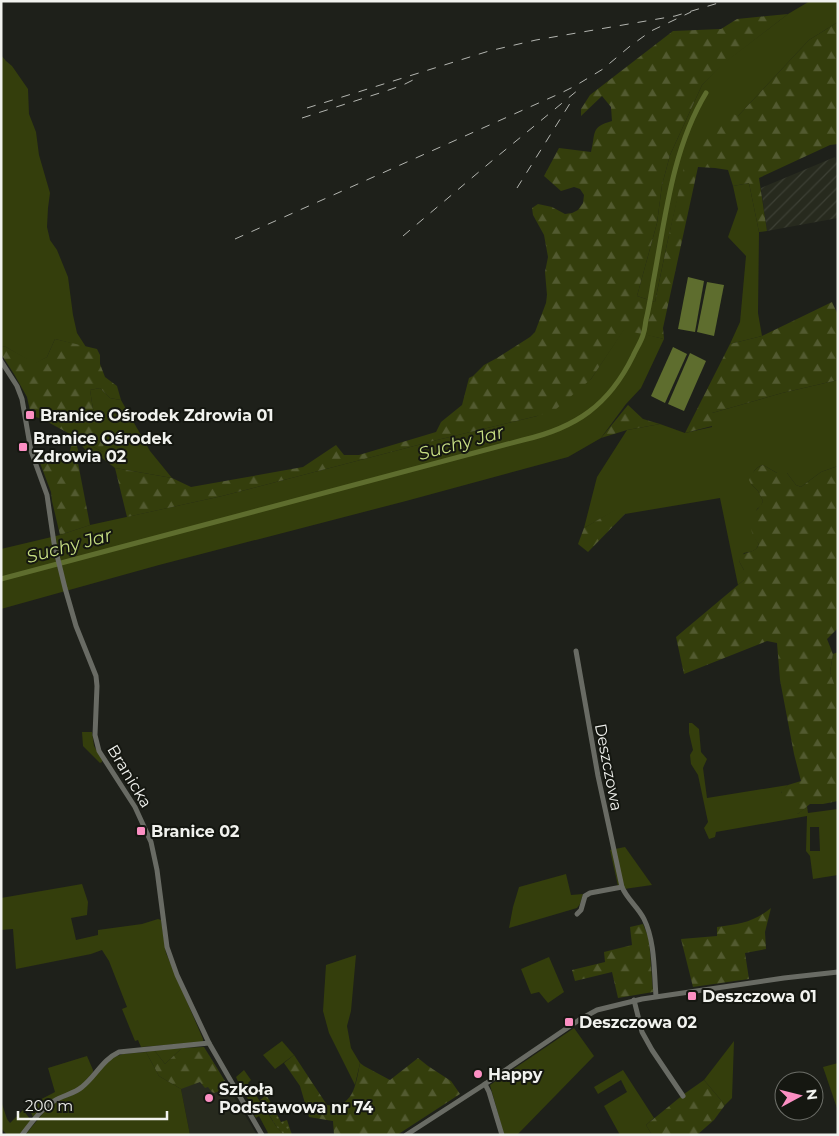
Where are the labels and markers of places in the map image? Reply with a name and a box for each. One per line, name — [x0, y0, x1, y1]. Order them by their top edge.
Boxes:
place label: Branice Ośrodek Zdrowia 01 — [40, 406, 274, 425]
marker: Branice Ośrodek Zdrowia 01 — [24, 409, 36, 421]
place label: Branice Ośrodek Zdrowia 02 — [33, 429, 173, 466]
marker: Branice Ośrodek Zdrowia 02 — [17, 441, 29, 453]
place label: Branice 02 — [151, 822, 239, 841]
marker: Branice 02 — [135, 825, 147, 837]
place label: Deszczowa 01 — [702, 987, 817, 1006]
marker: Deszczowa 01 — [686, 990, 698, 1002]
place label: Deszczowa 02 — [579, 1013, 697, 1032]
marker: Deszczowa 02 — [563, 1016, 575, 1028]
place label: Happy — [488, 1065, 543, 1084]
marker: Happy — [472, 1068, 484, 1080]
place label: Szkoła Podstawowa nr 74 — [219, 1080, 373, 1117]
marker: Szkoła Podstawowa nr 74 — [203, 1092, 215, 1104]

